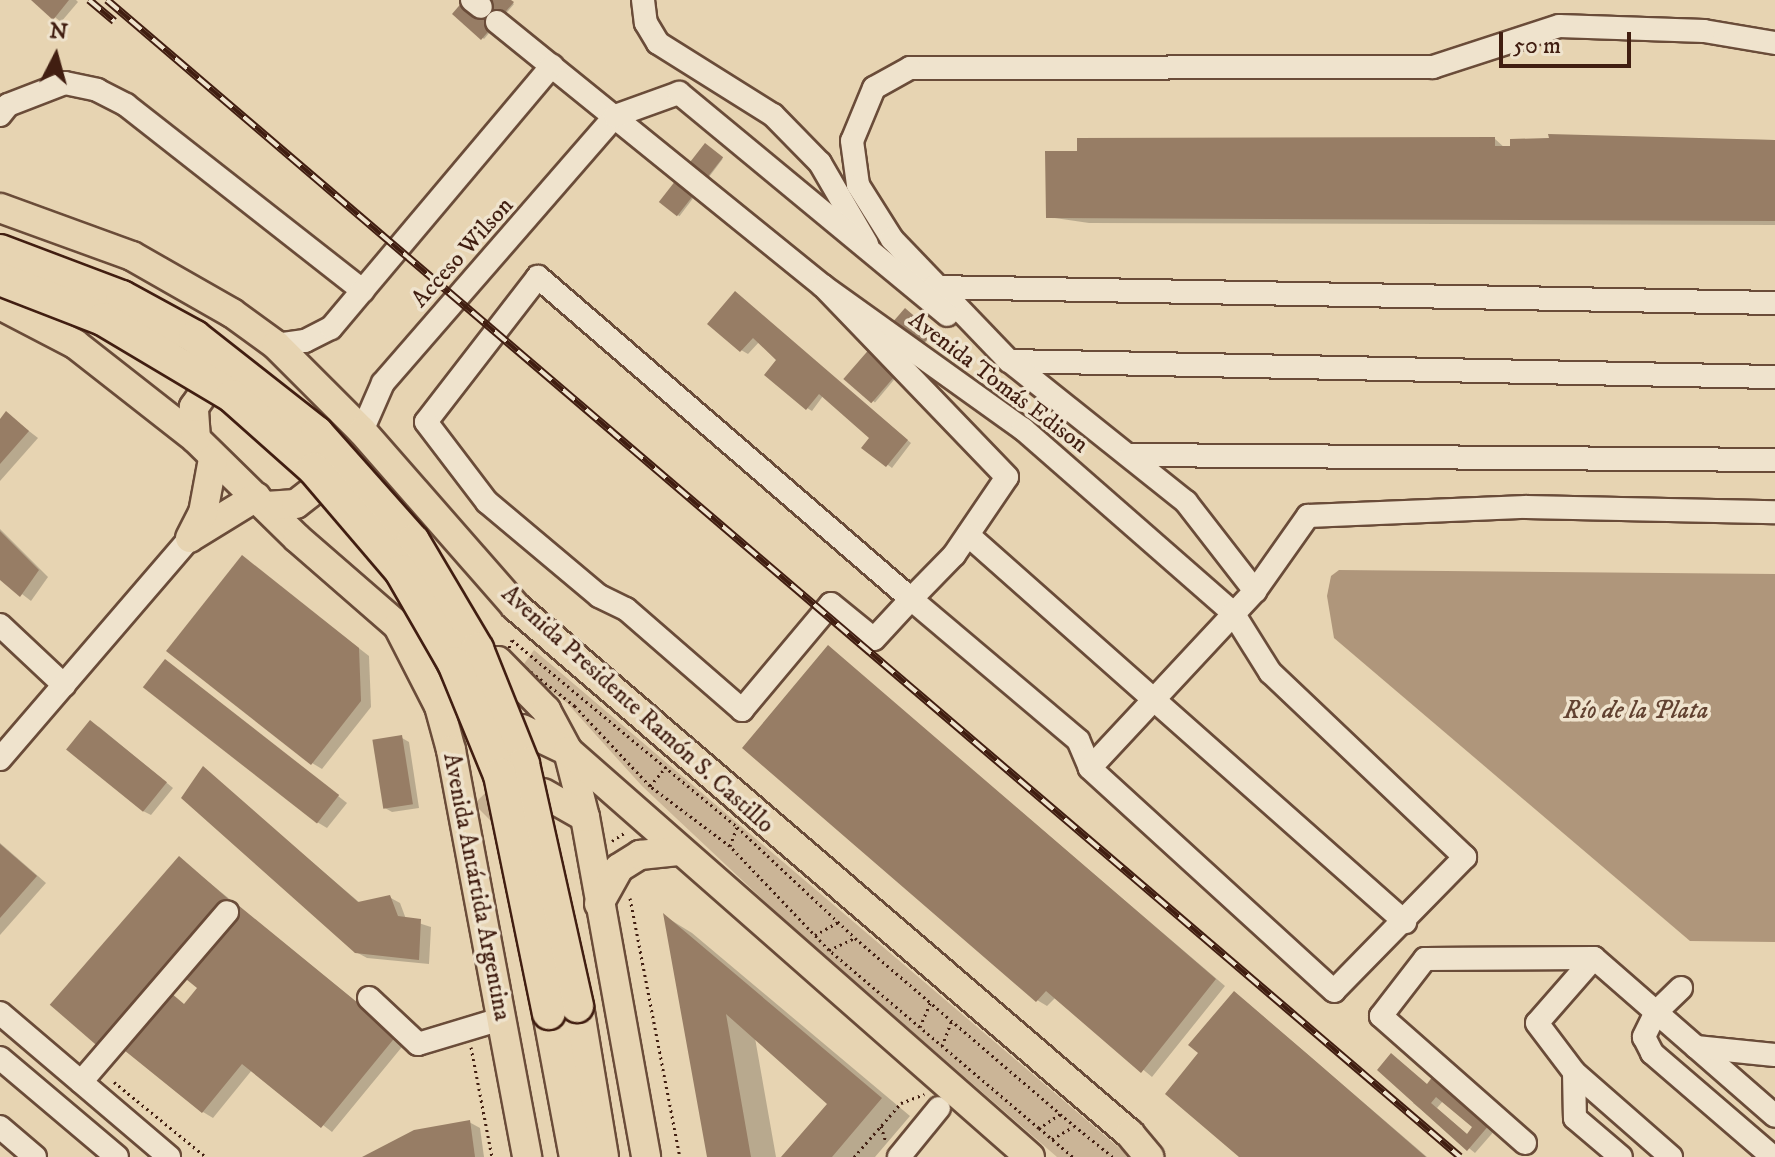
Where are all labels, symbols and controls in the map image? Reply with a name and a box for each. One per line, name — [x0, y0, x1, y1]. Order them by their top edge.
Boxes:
north arrow — [16, 16, 96, 96]
scale bar — [1503, 16, 1635, 66]
text: N — [48, 17, 69, 46]
text: 50 m — [1513, 31, 1561, 61]
street label: Acceso Wilson — [406, 192, 520, 314]
street label: Avenida Tomás Edison — [903, 306, 1093, 460]
street label: Avenida Presidente Ramón S. Castillo — [495, 580, 779, 840]
water label: Río de la Plata — [1564, 695, 1708, 727]
street label: Avenida Antártida Argentina — [436, 751, 516, 1023]

